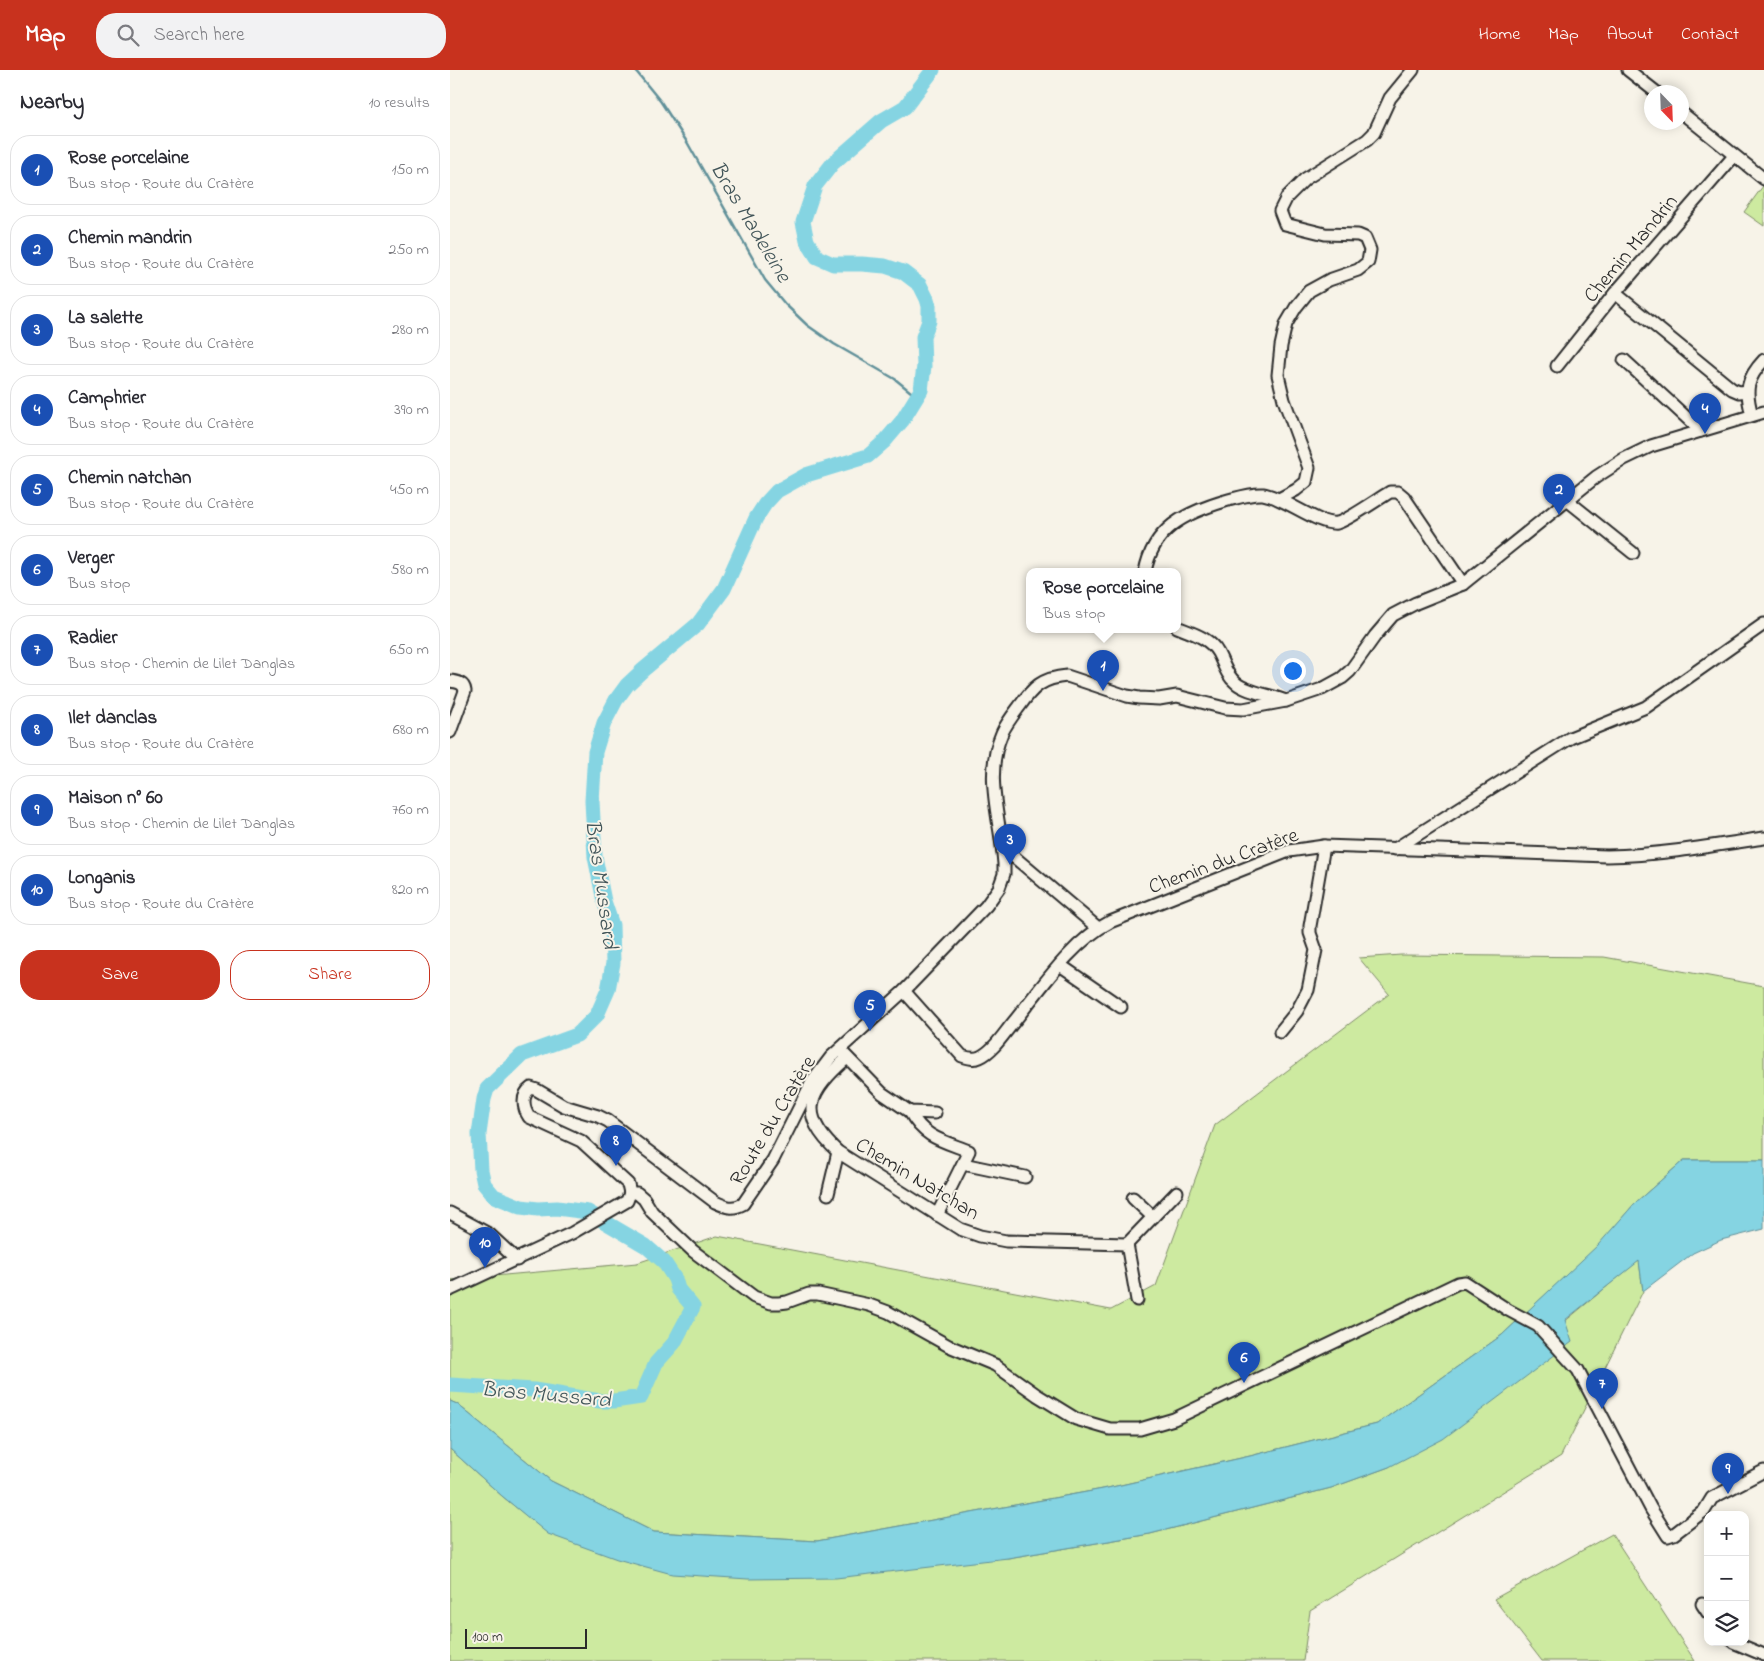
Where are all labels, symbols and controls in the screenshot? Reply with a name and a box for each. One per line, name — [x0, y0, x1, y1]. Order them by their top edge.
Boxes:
search box — [96, 13, 446, 58]
text: Map — [25, 18, 66, 53]
icon: search — [114, 21, 142, 49]
text: Search here — [154, 22, 245, 49]
text: Home — [1479, 22, 1520, 48]
text: Map — [1548, 22, 1579, 48]
text: About — [1607, 22, 1653, 48]
text: Contact — [1681, 22, 1739, 48]
north arrow — [1644, 85, 1689, 130]
text: Nearby — [20, 88, 84, 118]
text: 10 results — [368, 91, 430, 115]
text: Rose porcelaine — [68, 145, 189, 172]
water label: Bras Madeleine — [701, 156, 799, 290]
text: 1 — [34, 158, 40, 182]
text: 150 m — [391, 158, 429, 182]
text: Bus stop · Route du Cratère — [68, 172, 254, 196]
street label: Chemin Mandrin — [1577, 189, 1686, 310]
text: Chemin mandrin — [68, 225, 192, 252]
text: 2 — [33, 238, 41, 262]
text: 250 m — [389, 238, 429, 262]
text: Bus stop · Route du Cratère — [68, 252, 254, 276]
text: La salette — [68, 305, 143, 332]
text: 3 — [34, 318, 40, 342]
text: 280 m — [392, 318, 429, 342]
text: Bus stop · Route du Cratère — [68, 332, 254, 356]
text: Camphrier — [68, 385, 146, 412]
pin: 4 — [1689, 393, 1721, 434]
text: 4 — [34, 398, 40, 422]
text: 390 m — [394, 398, 429, 422]
text: Bus stop · Route du Cratère — [68, 412, 254, 436]
text: Chemin natchan — [68, 465, 191, 492]
pin: 2 — [1543, 474, 1575, 515]
text: 5 — [32, 478, 42, 502]
text: 450 m — [390, 478, 429, 502]
text: Bus stop · Route du Cratère — [68, 492, 254, 516]
text: Verger — [68, 545, 114, 572]
text: 6 — [33, 558, 41, 582]
text: 580 m — [391, 558, 429, 582]
popup — [1026, 568, 1181, 633]
text: Bus stop — [68, 572, 131, 596]
text: Rose porcelaine — [1043, 575, 1164, 602]
text: Bus stop — [1043, 602, 1105, 626]
text: Radier — [68, 625, 117, 652]
text: 7 — [34, 638, 40, 662]
text: 650 m — [389, 638, 429, 662]
pin: 1 — [1087, 650, 1119, 691]
text: Bus stop · Chemin de Lilet Danglas — [68, 652, 295, 676]
your location — [1280, 658, 1306, 684]
text: Ilet danclas — [68, 705, 157, 732]
text: 8 — [34, 718, 40, 742]
text: 680 m — [393, 718, 429, 742]
text: Bus stop · Route du Cratère — [68, 732, 254, 756]
text: Maison n° 60 — [68, 785, 163, 812]
text: 9 — [35, 798, 39, 822]
text: 760 m — [392, 798, 429, 822]
text: Bus stop · Chemin de Lilet Danglas — [68, 812, 295, 836]
water label: Bras Mussard — [575, 818, 625, 952]
street label: Chemin du Cratère — [1145, 821, 1303, 903]
pin: 3 — [994, 824, 1026, 865]
text: Longanis — [68, 865, 136, 892]
text: 10 — [31, 878, 43, 902]
text: 820 m — [392, 878, 429, 902]
text: Bus stop · Route du Cratère — [68, 892, 254, 916]
button: Save — [20, 950, 220, 1000]
button: Share — [230, 950, 430, 1000]
pin: 5 — [854, 990, 886, 1031]
street label: Route du Cratère — [723, 1050, 825, 1192]
pin: 8 — [600, 1125, 632, 1166]
street label: Chemin Natchan — [849, 1131, 985, 1229]
pin: 10 — [469, 1227, 501, 1268]
pin: 6 — [1228, 1342, 1260, 1383]
pin: 7 — [1586, 1368, 1618, 1409]
water label: Bras Mussard — [480, 1374, 613, 1418]
pin: 9 — [1712, 1453, 1744, 1494]
map controls — [1704, 1511, 1749, 1646]
button: + — [1704, 1511, 1749, 1556]
button: − — [1704, 1556, 1749, 1601]
button: layers — [1704, 1601, 1749, 1646]
scale bar — [465, 1626, 588, 1649]
text: 100 m — [472, 1627, 503, 1648]

